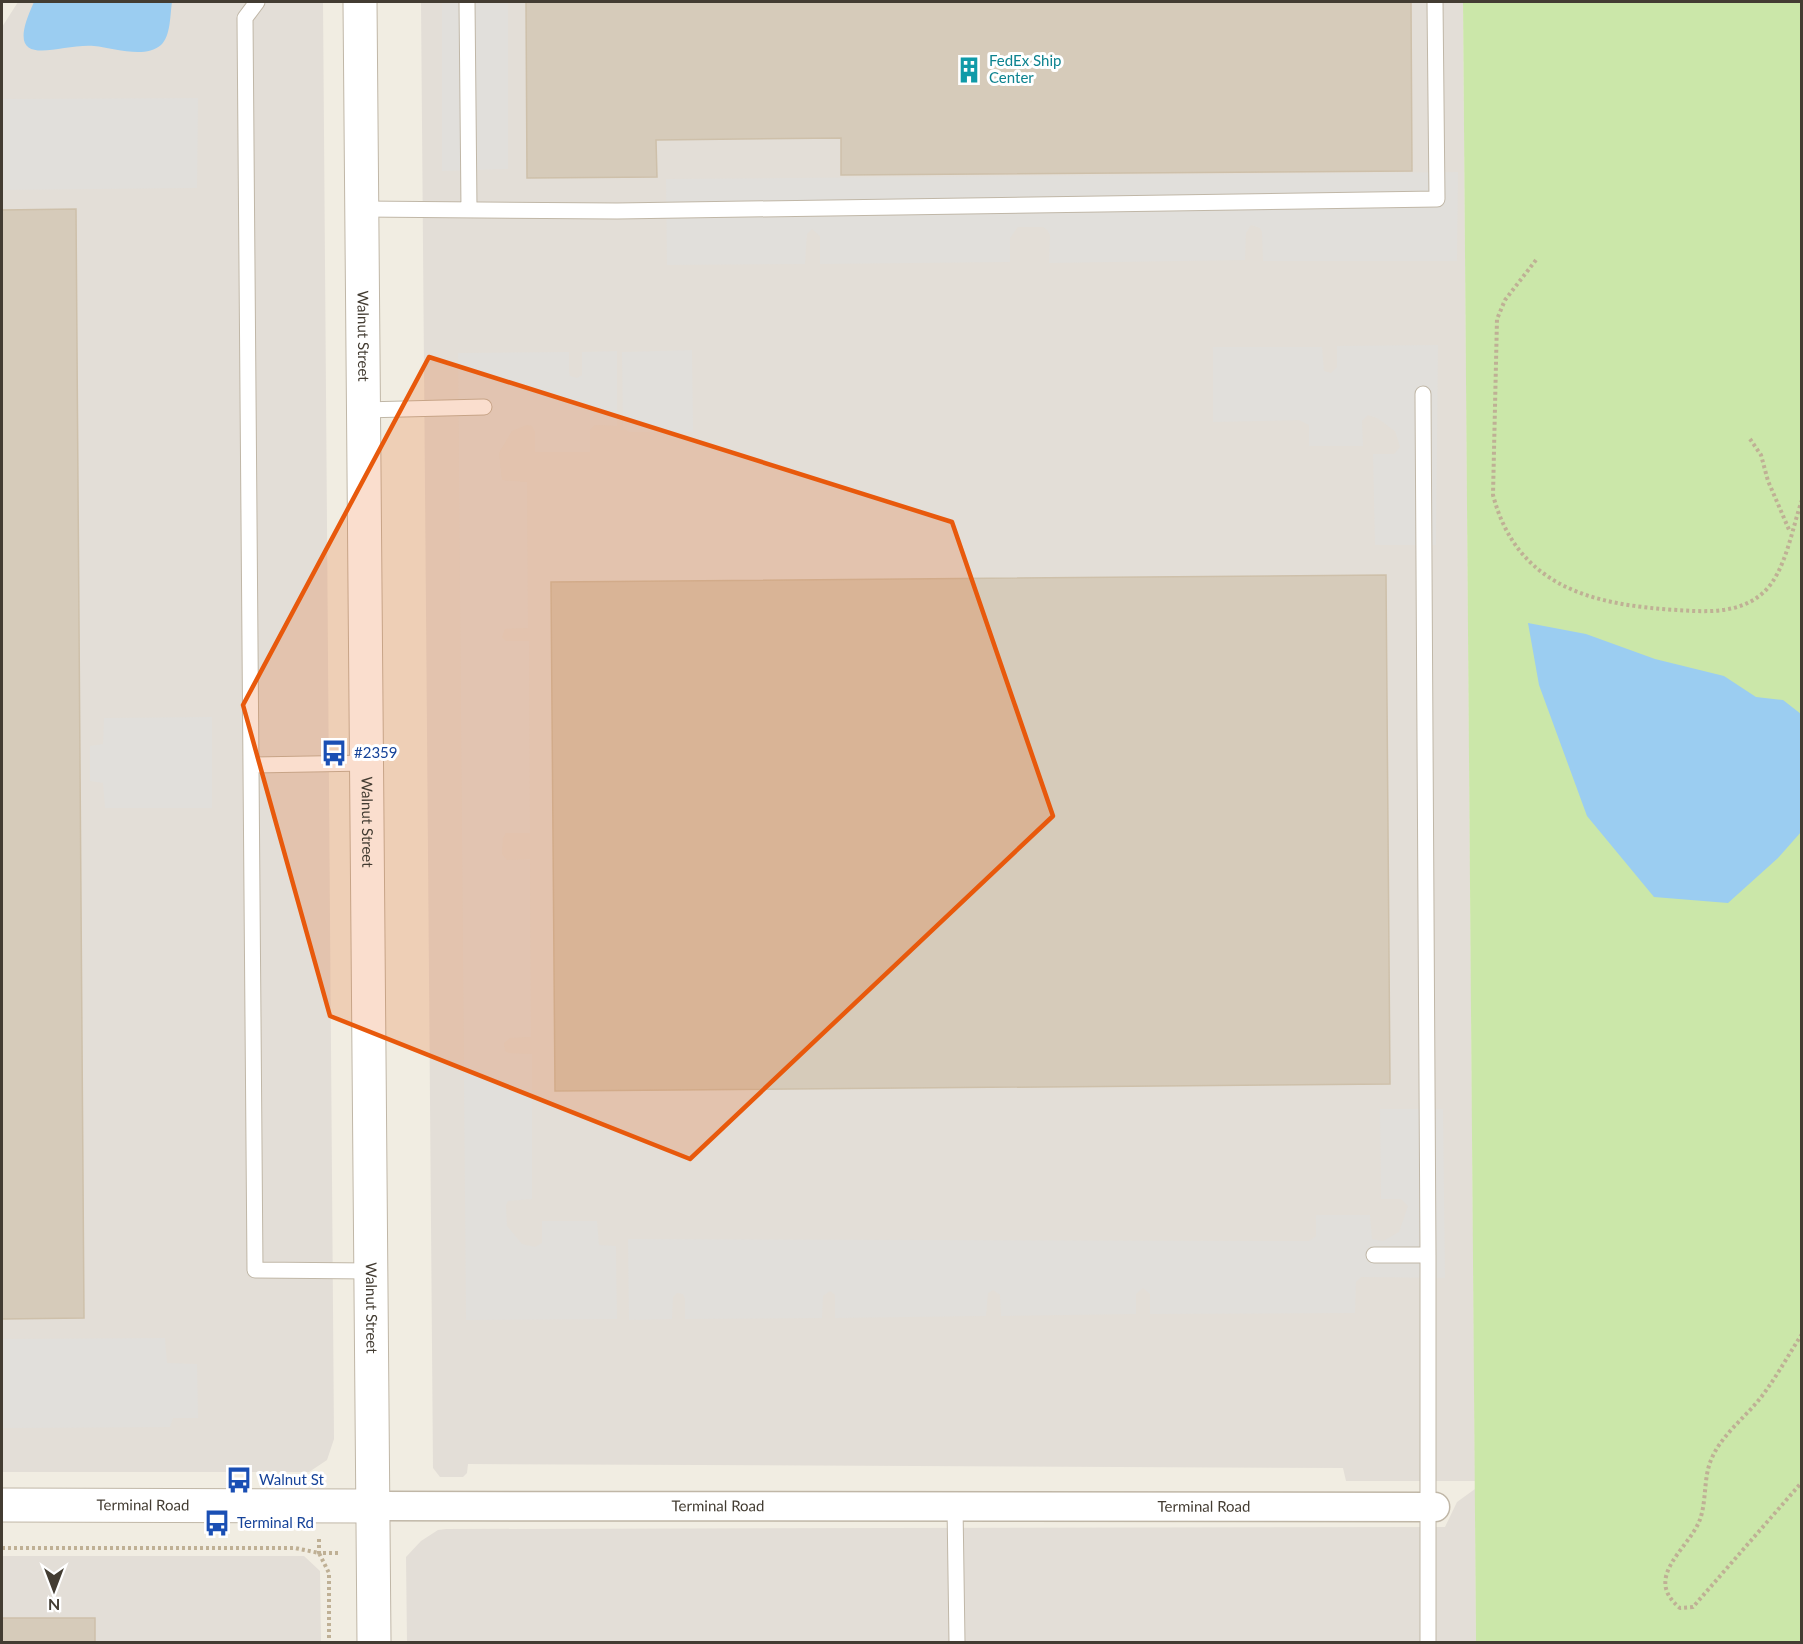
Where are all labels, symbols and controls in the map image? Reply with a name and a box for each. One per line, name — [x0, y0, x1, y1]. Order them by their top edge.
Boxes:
place label: FedEx Ship Center — [989, 51, 1061, 86]
building icon: FedEx Ship Center — [954, 55, 984, 85]
street label: Walnut Street — [354, 290, 373, 382]
bus stop icon: #2359 — [319, 738, 349, 768]
place label: #2359 — [354, 743, 398, 761]
street label: Walnut Street — [359, 776, 377, 868]
street label: Walnut Street — [363, 1262, 382, 1354]
bus stop icon: Walnut St — [224, 1465, 254, 1495]
place label: Walnut St — [259, 1470, 324, 1488]
street label: Terminal Road — [97, 1495, 189, 1514]
street label: Terminal Road — [672, 1496, 764, 1514]
street label: Terminal Road — [1158, 1497, 1250, 1515]
bus stop icon: Terminal Rd — [202, 1508, 232, 1538]
place label: Terminal Rd — [237, 1513, 314, 1531]
north arrow — [24, 1560, 84, 1620]
text: N — [48, 1596, 60, 1615]

